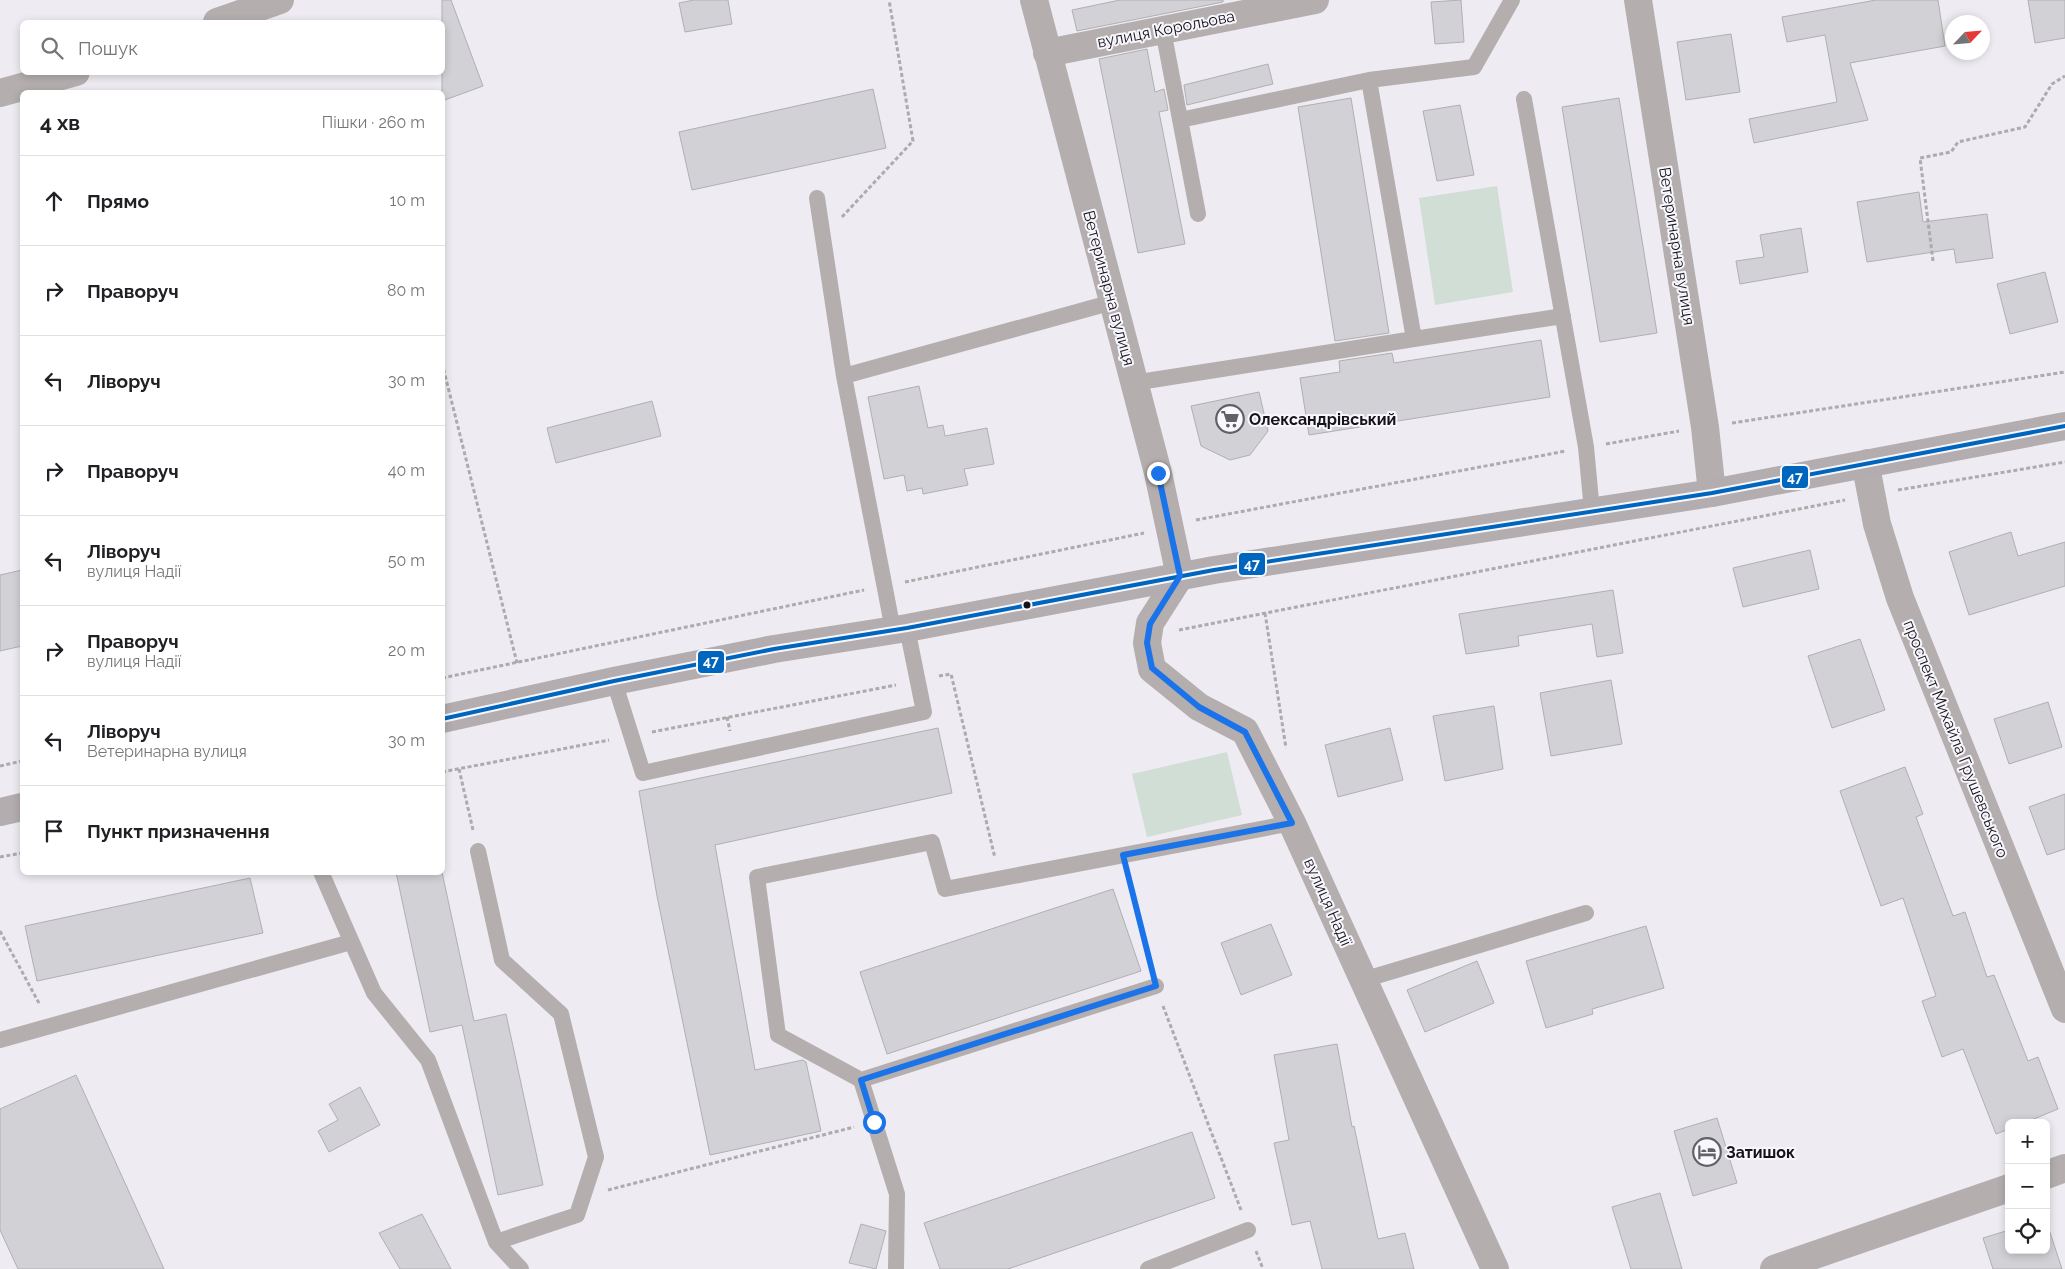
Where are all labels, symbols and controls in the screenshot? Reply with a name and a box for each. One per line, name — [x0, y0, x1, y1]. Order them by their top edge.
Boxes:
street label: вулиця Корольова — [1096, 6, 1236, 52]
north arrow — [1945, 15, 1990, 60]
search box — [20, 20, 445, 75]
icon: search — [38, 34, 66, 62]
text: Пошук — [78, 37, 138, 59]
text: 4 хв — [40, 110, 80, 135]
text: Пішки · 260 m — [322, 113, 425, 132]
street label: Ветеринарна вулиця — [1655, 166, 1699, 326]
icon: ahead — [40, 187, 68, 215]
text: Прямо — [87, 190, 149, 212]
text: 10 m — [390, 191, 425, 210]
street label: Ветеринарна вулиця — [1079, 208, 1139, 368]
icon: right — [40, 277, 68, 305]
text: Праворуч — [87, 280, 179, 302]
text: 80 m — [387, 281, 425, 300]
icon: left — [40, 367, 68, 395]
text: Ліворуч — [87, 370, 161, 392]
text: 30 m — [388, 371, 425, 390]
supermarket icon: Олександрівський — [1215, 404, 1245, 434]
place label: Олександрівський — [1249, 410, 1396, 429]
icon: right — [40, 457, 68, 485]
text: Праворуч — [87, 460, 179, 482]
text: 40 m — [388, 461, 425, 480]
route end — [1147, 462, 1170, 485]
line badge: 47 — [1781, 465, 1809, 489]
text: 47 — [1787, 469, 1803, 485]
text: Ліворуч — [87, 540, 161, 562]
icon: left — [40, 547, 68, 575]
text: 50 m — [388, 551, 425, 570]
line badge: 47 — [1238, 552, 1266, 576]
text: 47 — [1244, 556, 1260, 572]
text: вулиця Надії — [87, 562, 181, 581]
unlabelled marker — [1022, 600, 1032, 610]
street label: проспект Михайла Грушевського — [1899, 617, 2013, 861]
text: Праворуч — [87, 630, 179, 652]
icon: right — [40, 637, 68, 665]
text: 20 m — [388, 641, 425, 660]
line badge: 47 — [697, 650, 725, 674]
text: вулиця Надії — [87, 652, 181, 671]
text: 47 — [703, 653, 719, 669]
text: Ліворуч — [87, 720, 161, 742]
icon: left — [40, 727, 68, 755]
text: 30 m — [388, 731, 425, 750]
text: Ветеринарна вулиця — [87, 742, 247, 761]
icon: arrive — [40, 817, 68, 845]
text: Пункт призначення — [87, 820, 270, 842]
street label: вулиця Надії — [1300, 855, 1356, 949]
route start — [863, 1111, 886, 1134]
map controls — [2005, 1119, 2050, 1254]
button: + — [2005, 1119, 2050, 1164]
hotel icon: Затишок — [1692, 1137, 1722, 1167]
place label: Затишок — [1726, 1143, 1795, 1162]
button: − — [2005, 1164, 2050, 1209]
button: locate — [2005, 1209, 2050, 1254]

